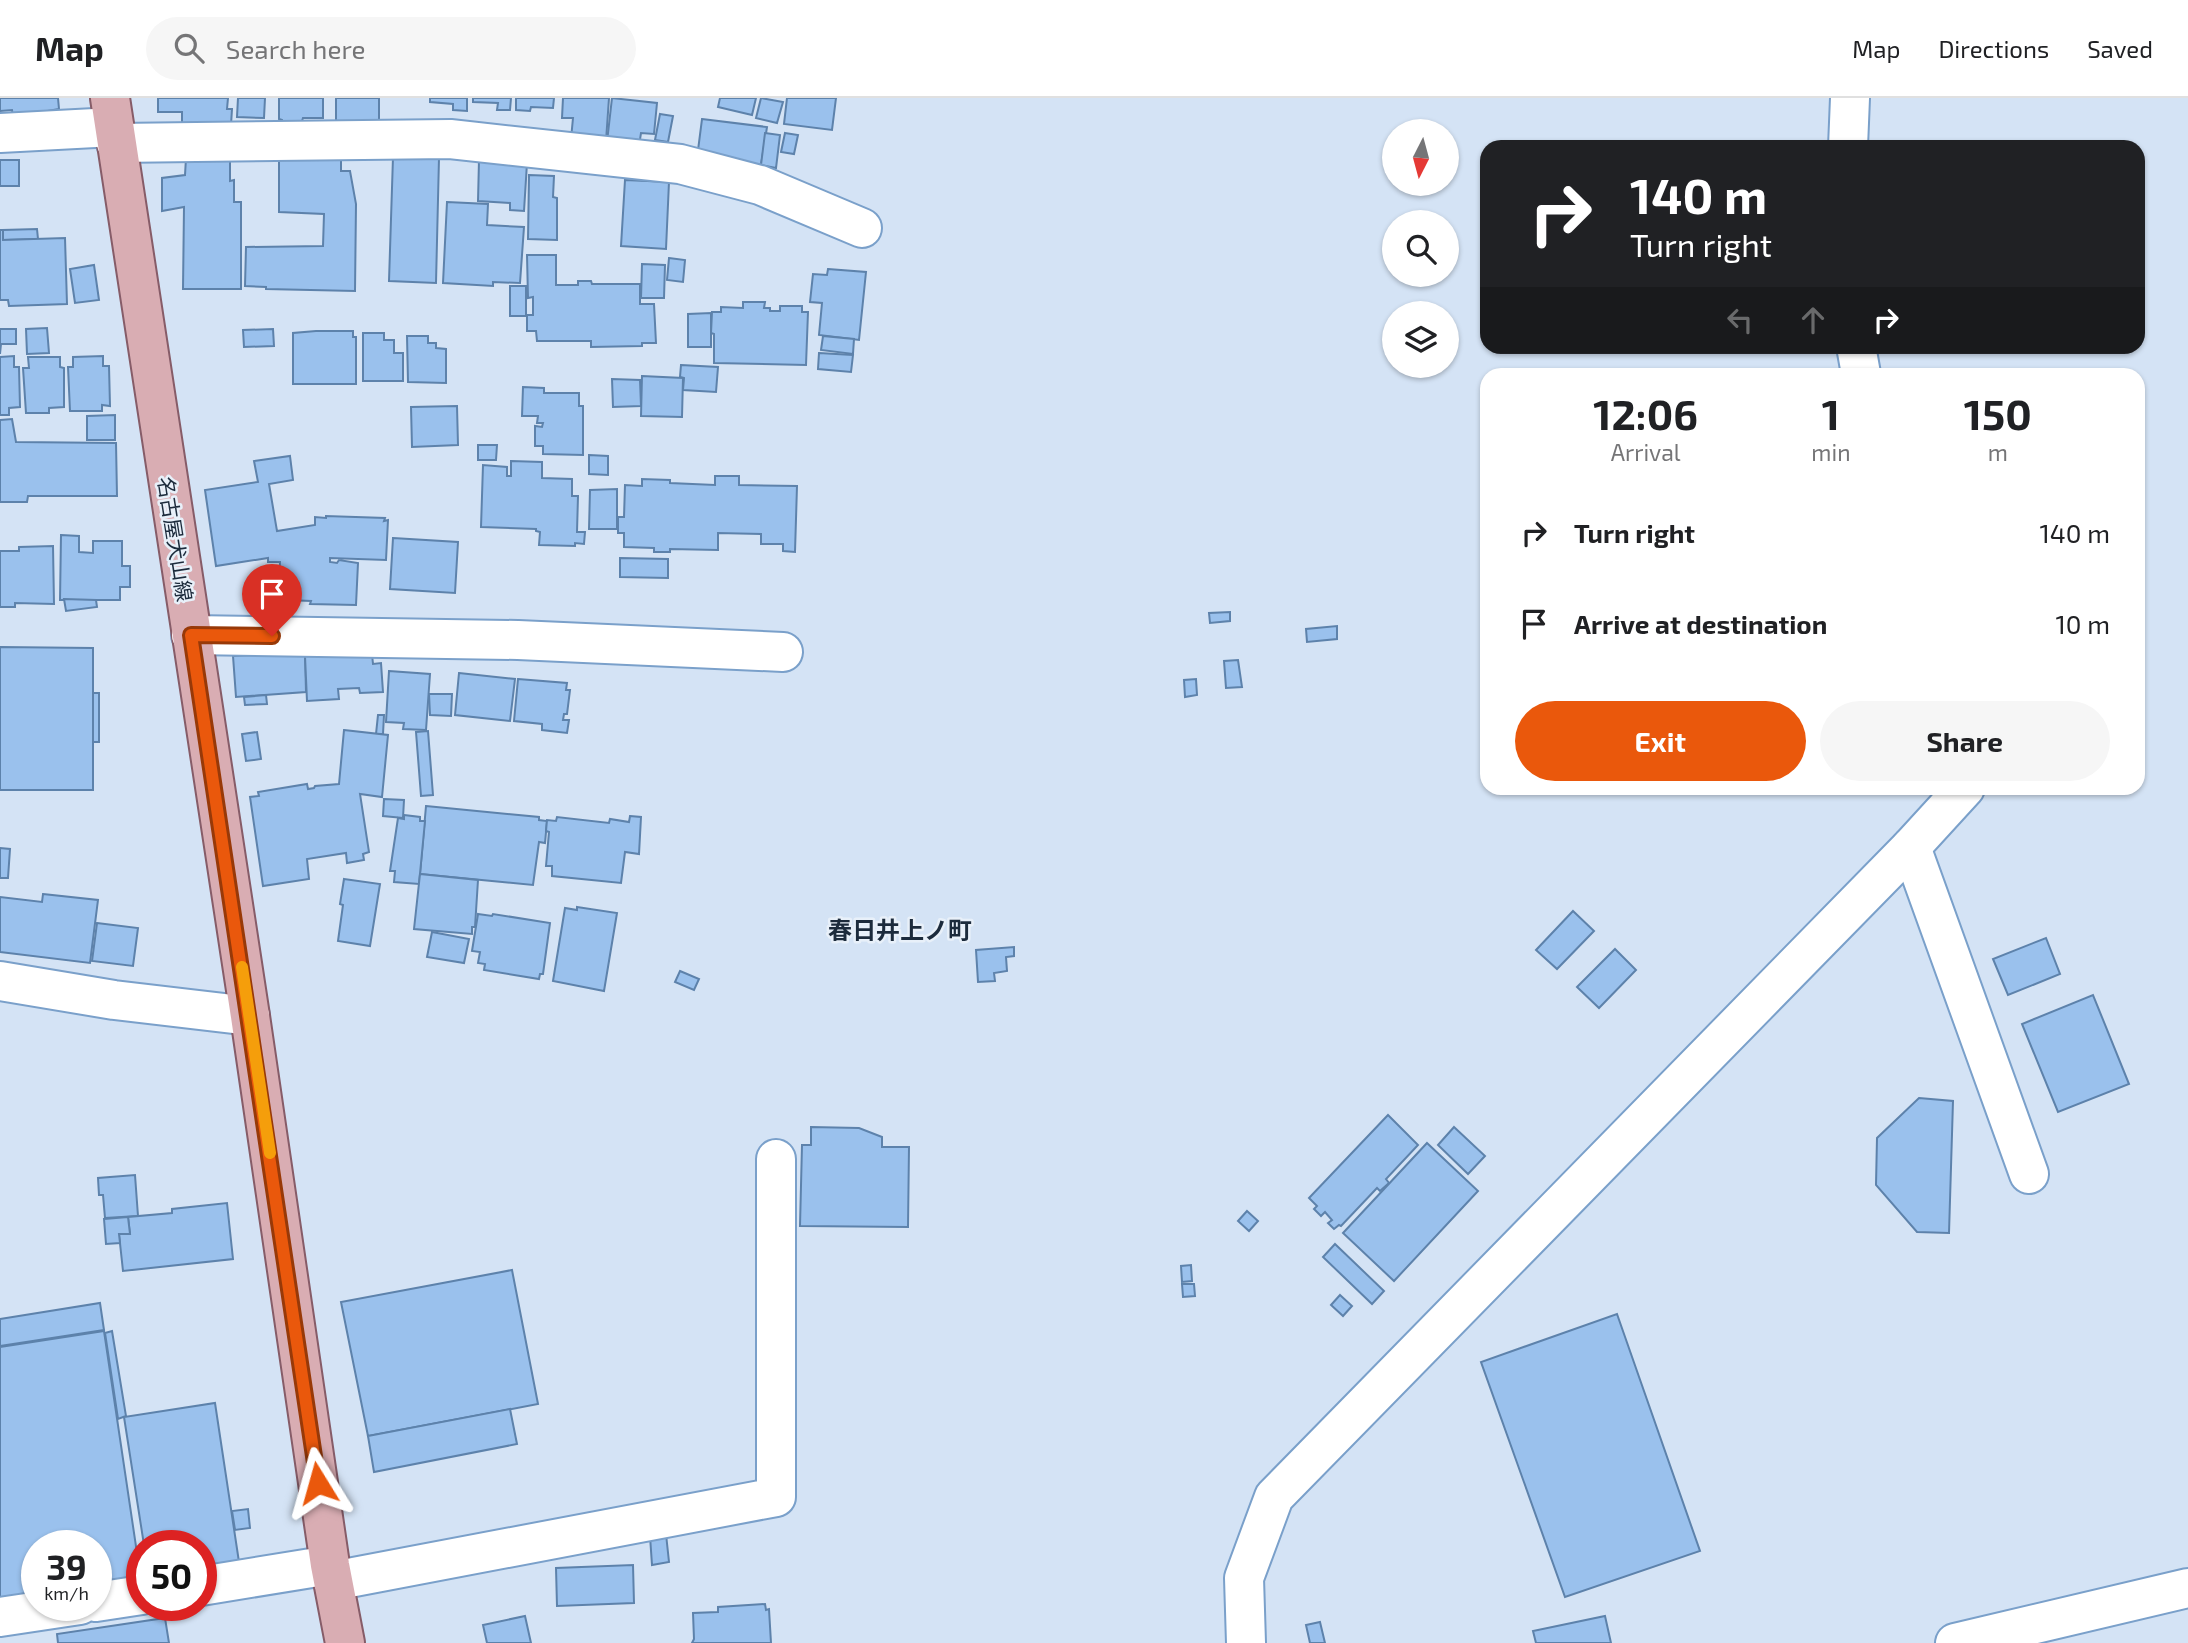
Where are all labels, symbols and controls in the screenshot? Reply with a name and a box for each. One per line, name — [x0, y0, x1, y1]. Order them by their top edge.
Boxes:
search box — [146, 17, 636, 80]
text: Map — [35, 28, 104, 68]
icon: search — [170, 29, 208, 67]
text: Search here — [226, 33, 365, 64]
text: Map — [1852, 34, 1900, 63]
text: Directions — [1938, 34, 2049, 63]
text: Saved — [2087, 34, 2153, 63]
north arrow — [1382, 119, 1460, 196]
map controls — [1382, 119, 1459, 378]
text: 140 m — [1630, 165, 1767, 224]
icon: right — [1515, 168, 1606, 259]
button: search — [1382, 210, 1459, 287]
text: Turn right — [1630, 225, 1772, 263]
button: layers — [1382, 301, 1459, 378]
icon: left — [1721, 301, 1759, 339]
icon: ahead — [1794, 301, 1832, 339]
icon: right — [1867, 301, 1905, 339]
text: 12:06 — [1593, 388, 1698, 438]
text: 1 — [1822, 388, 1840, 438]
text: 150 — [1964, 388, 2032, 438]
text: Arrival — [1611, 438, 1681, 466]
text: min — [1811, 438, 1851, 466]
text: m — [1988, 438, 2008, 466]
street label: 名古屋犬山線 — [154, 475, 198, 603]
icon: right — [1515, 514, 1553, 552]
text: Turn right — [1574, 517, 1695, 548]
text: 140 m — [2039, 517, 2110, 548]
pin — [242, 564, 302, 636]
icon: arrive — [253, 575, 291, 613]
icon: arrive — [1515, 605, 1553, 643]
text: Arrive at destination — [1574, 608, 1827, 639]
text: 10 m — [2055, 608, 2110, 639]
button: Exit — [1515, 701, 1806, 781]
button: Share — [1820, 701, 2110, 781]
district label: 春日井上ノ町 — [828, 915, 972, 944]
position arrow — [281, 1446, 355, 1520]
speed limit sign: 50 — [126, 1530, 217, 1621]
text: 39 — [46, 1545, 87, 1587]
text: km/h — [44, 1582, 89, 1604]

